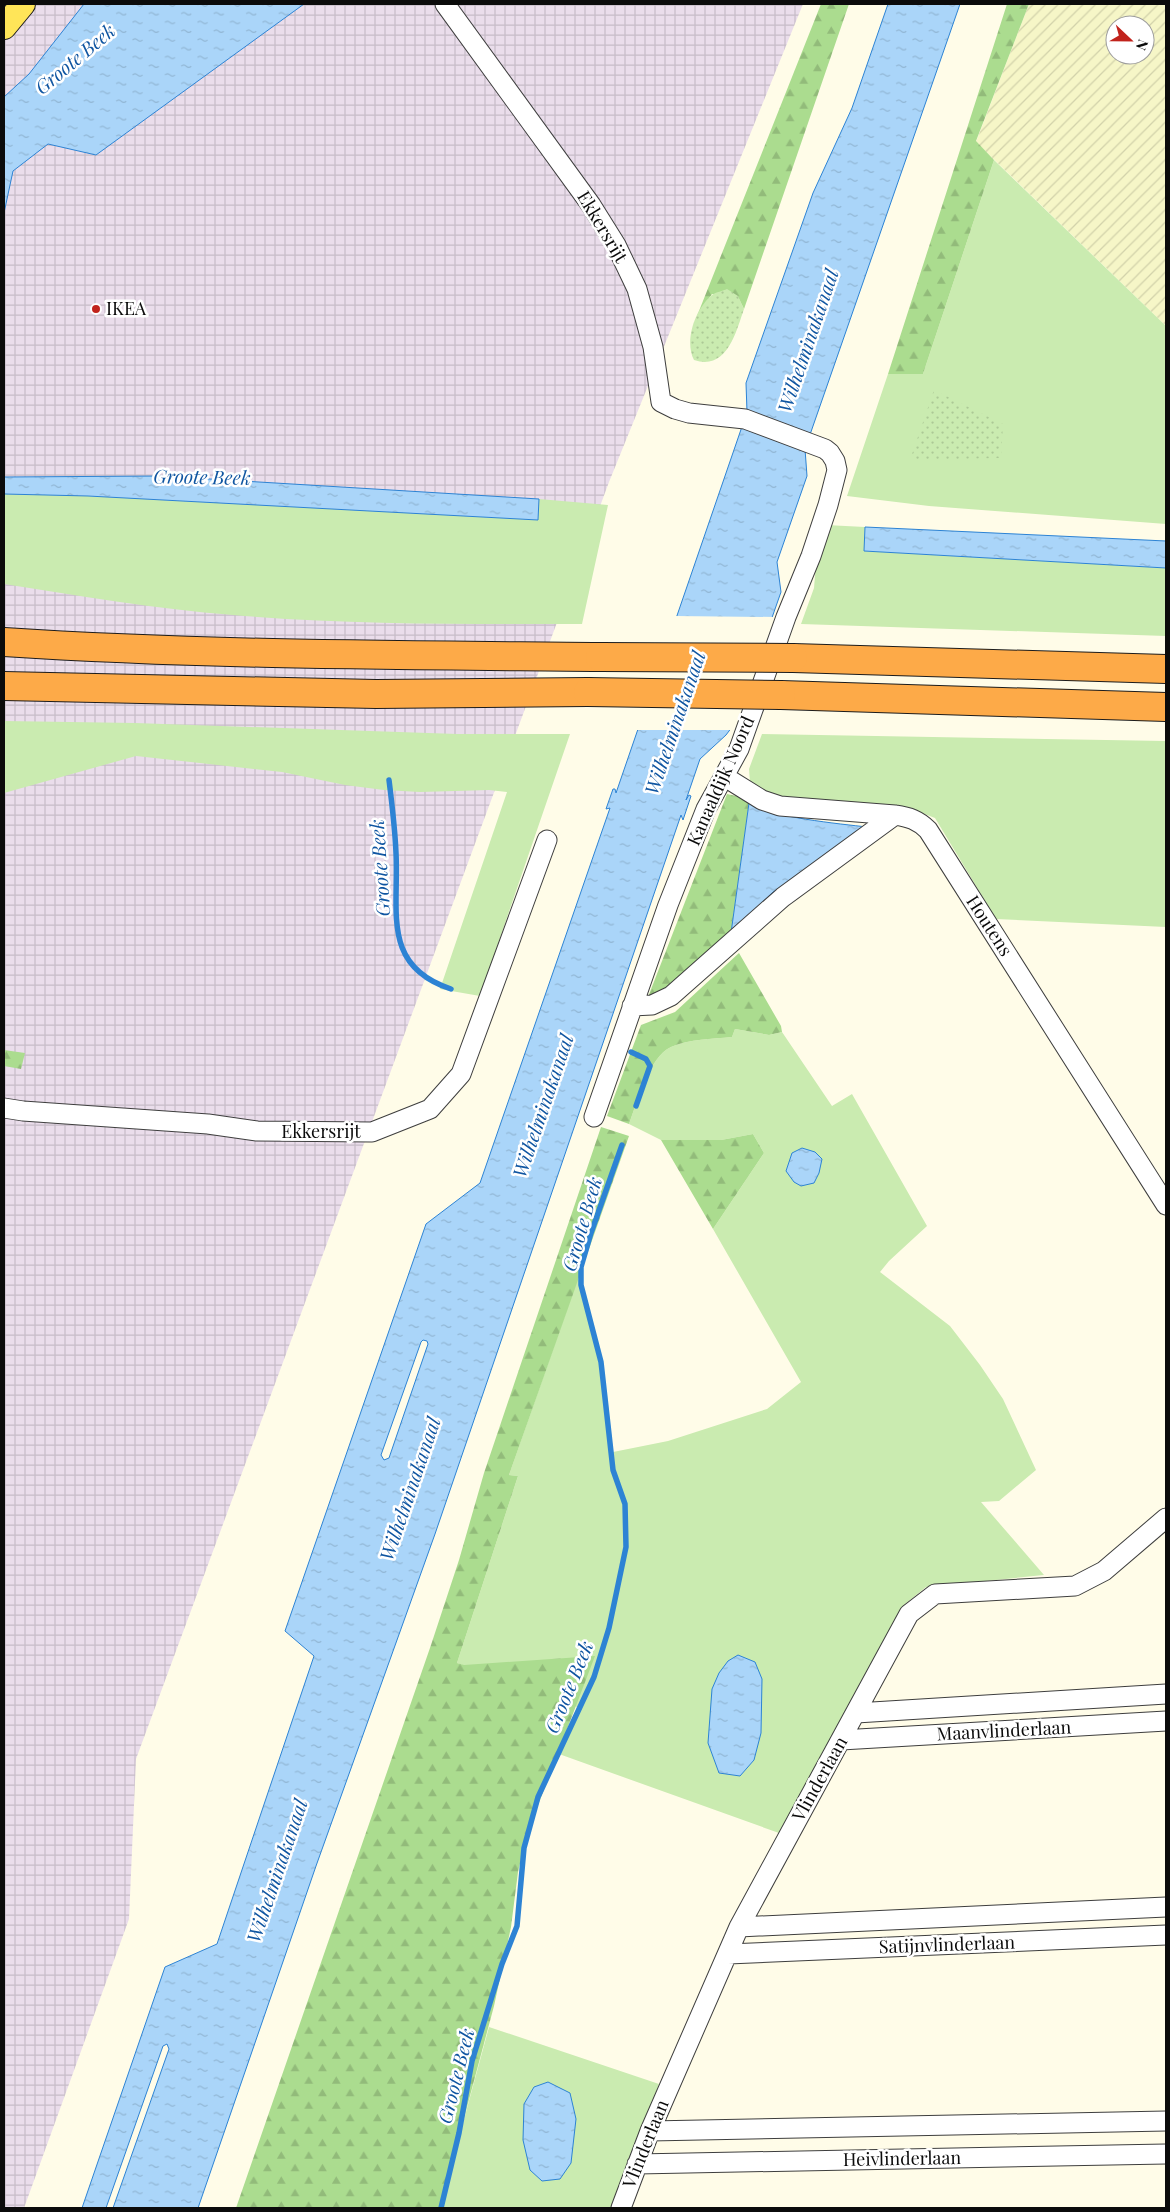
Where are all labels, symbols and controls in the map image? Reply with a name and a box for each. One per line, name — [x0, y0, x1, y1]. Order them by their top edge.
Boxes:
north arrow — [1105, 15, 1155, 65]
water label: Groote Beek — [29, 17, 120, 99]
text: N — [1132, 37, 1153, 53]
street label: Ekkersrijt — [572, 186, 634, 267]
water label: Wilhelminakanaal — [770, 265, 844, 416]
place label: IKEA — [106, 296, 147, 320]
marker: IKEA — [90, 303, 102, 315]
water label: Groote Beek — [153, 462, 251, 490]
water label: Wilhelminakanaal — [637, 647, 711, 798]
street label: Kanaaldijk Noord — [681, 712, 760, 849]
water label: Groote Beek — [363, 819, 395, 917]
street label: Houtens — [961, 890, 1018, 960]
water label: Wilhelminakanaal — [505, 1030, 579, 1181]
street label: Ekkersrijt — [281, 1119, 361, 1143]
water label: Groote Beek — [555, 1173, 607, 1274]
water label: Wilhelminakanaal — [372, 1413, 446, 1564]
water label: Groote Beek — [538, 1637, 598, 1737]
street label: Maanvlinderlaan — [936, 1714, 1072, 1746]
street label: Vlinderlaan — [785, 1732, 852, 1826]
water label: Wilhelminakanaal — [239, 1795, 313, 1946]
street label: Satijnvlinderlaan — [878, 1930, 1016, 1958]
water label: Groote Beek — [431, 2025, 479, 2126]
street label: Vlinderlaan — [616, 2096, 674, 2192]
street label: Heivlinderlaan — [843, 2145, 962, 2171]

